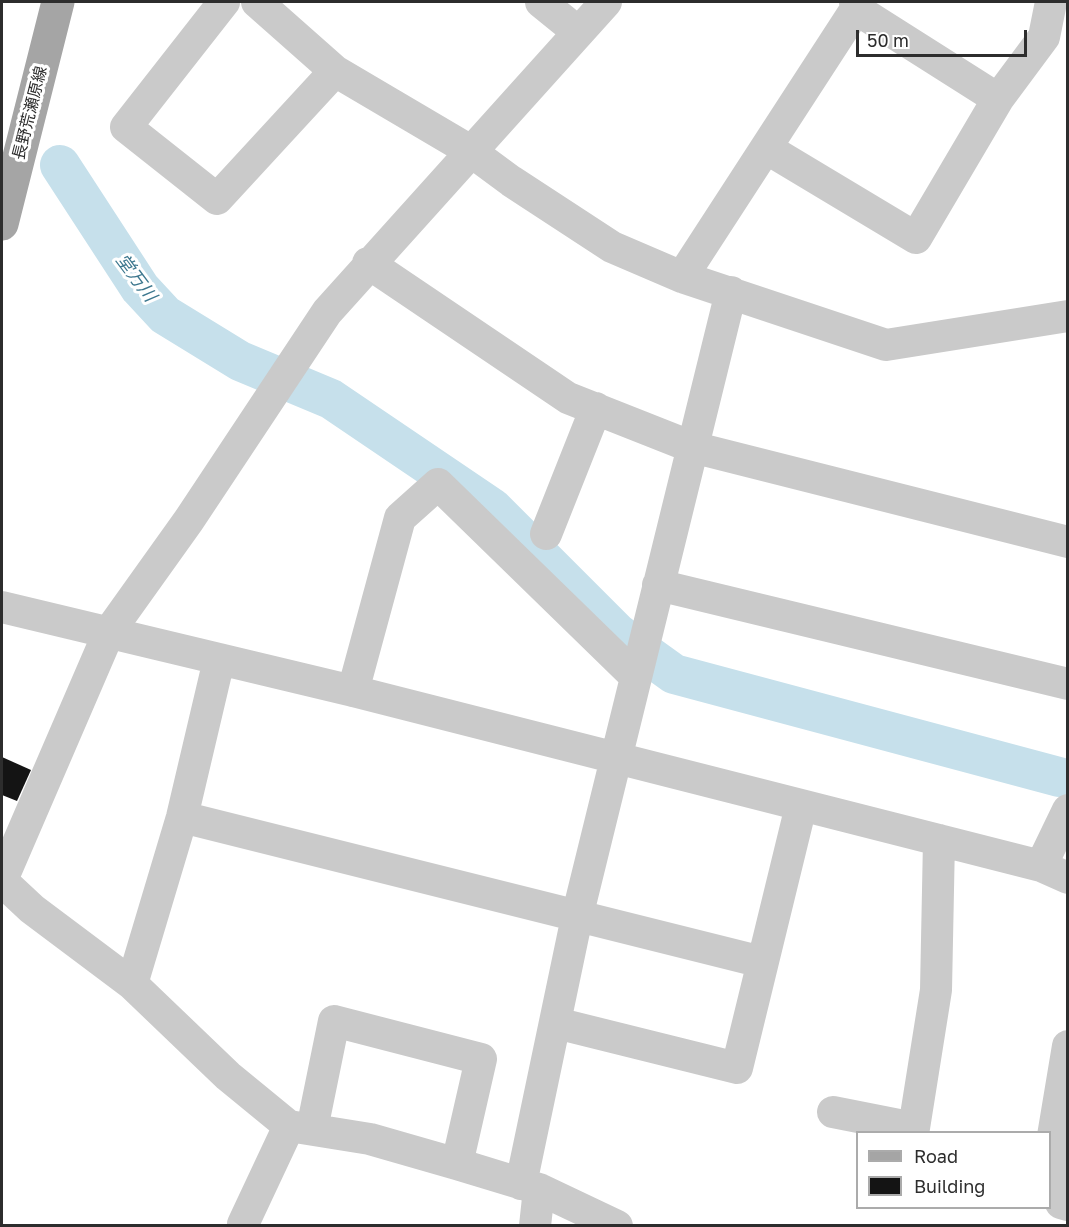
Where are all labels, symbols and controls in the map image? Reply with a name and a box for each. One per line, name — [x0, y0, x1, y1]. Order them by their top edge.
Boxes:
scale bar — [859, 18, 1030, 56]
text: 50 m — [867, 29, 909, 51]
street label: 長野荒瀬原線 — [9, 64, 51, 162]
water label: 堂万川 — [111, 250, 161, 306]
legend — [856, 1131, 1051, 1209]
text: Road — [914, 1145, 958, 1167]
text: Building — [914, 1175, 985, 1197]

